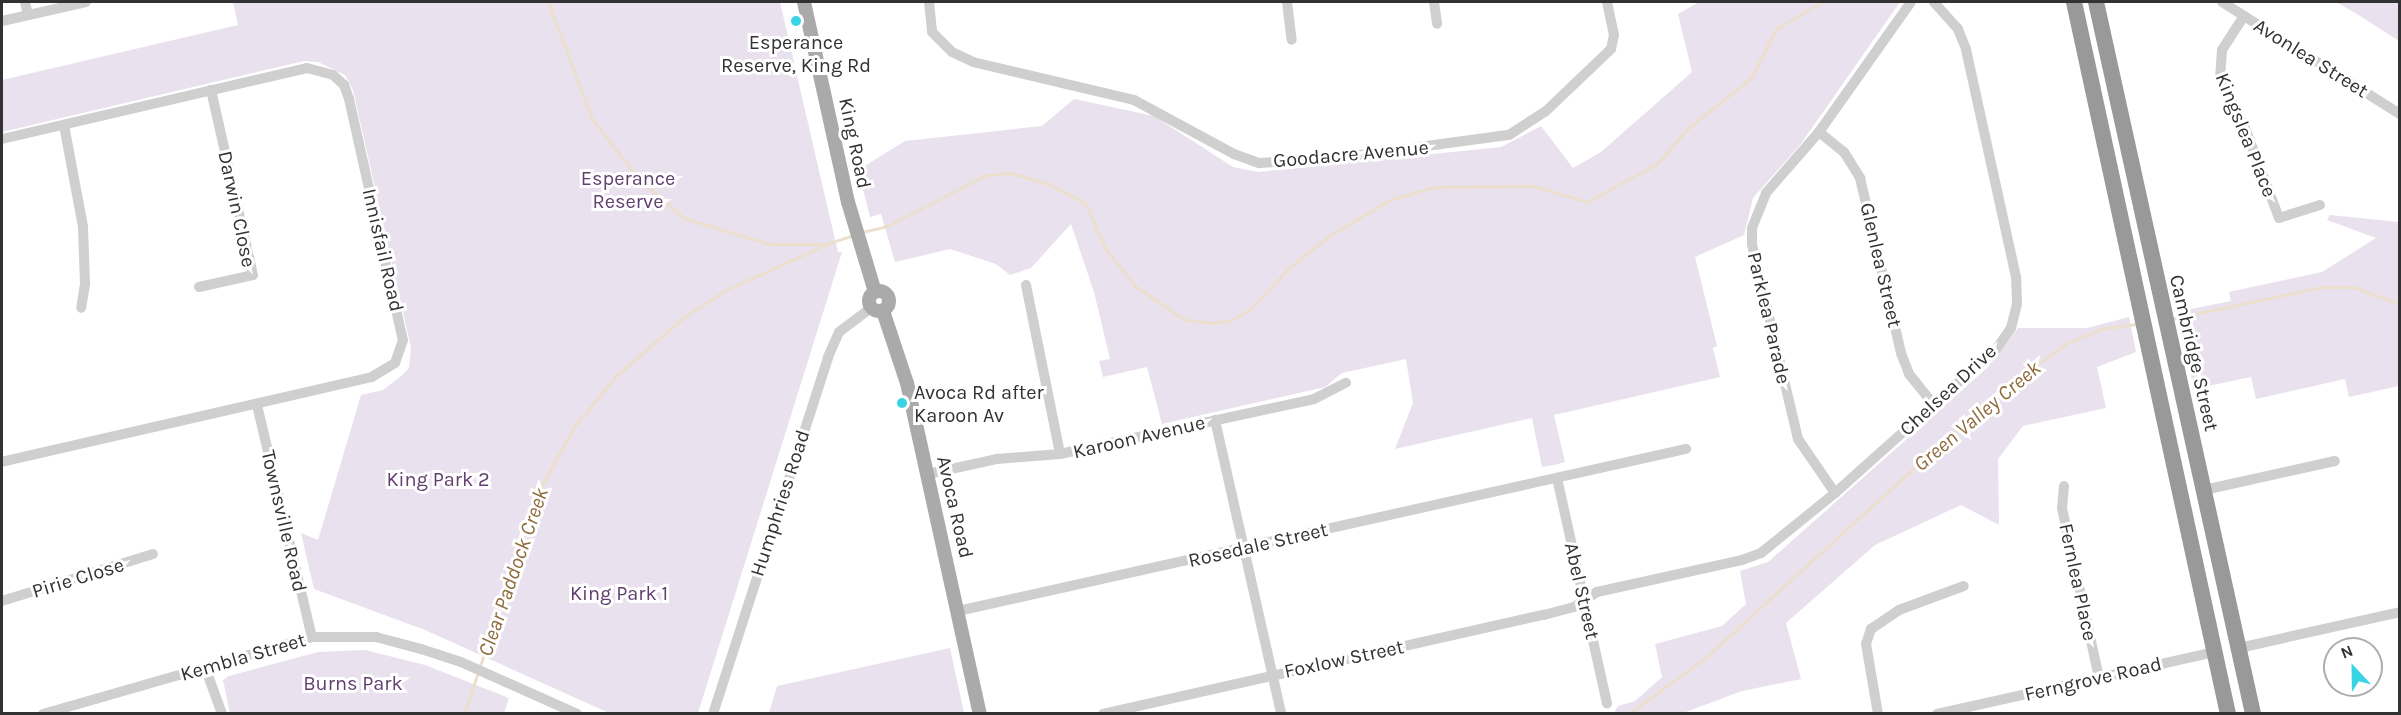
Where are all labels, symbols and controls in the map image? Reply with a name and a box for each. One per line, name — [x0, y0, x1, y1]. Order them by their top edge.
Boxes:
street label: Avonlea Street — [2249, 13, 2373, 103]
marker: Esperance Reserve, King Rd — [789, 14, 803, 28]
place label: Esperance Reserve, King Rd — [721, 30, 871, 77]
street label: Kingslea Place — [2210, 69, 2282, 201]
street label: King Road — [834, 95, 876, 191]
street label: Goodacre Avenue — [1272, 135, 1430, 173]
street label: Darwin Close — [213, 149, 261, 269]
park label: Esperance Reserve — [581, 167, 675, 214]
street label: Innisfail Road — [357, 186, 409, 314]
street label: Glenlea Street — [1855, 200, 1907, 330]
street label: Parklea Parade — [1742, 250, 1796, 386]
street label: Cambridge Street — [2164, 272, 2224, 434]
street label: Chelsea Drive — [1895, 339, 2001, 441]
water label: Green Valley Creek — [1908, 356, 2046, 476]
place label: Avoca Rd after Karoon Av — [914, 380, 1044, 427]
marker: Avoca Rd after Karoon Av — [895, 396, 909, 410]
street label: Karoon Avenue — [1071, 410, 1207, 464]
street label: Humphries Road — [745, 427, 815, 579]
street label: Townsville Road — [256, 448, 312, 594]
street label: Avoca Road — [932, 454, 978, 560]
park label: King Park 2 — [386, 467, 490, 491]
water label: Clear Paddock Creek — [472, 484, 554, 660]
street label: Rosedale Street — [1186, 517, 1330, 573]
street label: Fernlea Place — [2054, 521, 2102, 643]
street label: Abel Street — [1559, 540, 1605, 642]
street label: Pirie Close — [29, 553, 127, 603]
park label: King Park 1 — [570, 581, 668, 605]
street label: Kembla Street — [178, 628, 308, 686]
street label: Foxlow Street — [1282, 635, 1406, 683]
north arrow — [2323, 637, 2383, 697]
text: N — [2338, 641, 2356, 663]
street label: Ferngrove Road — [2022, 652, 2164, 706]
park label: Burns Park — [303, 671, 403, 695]

